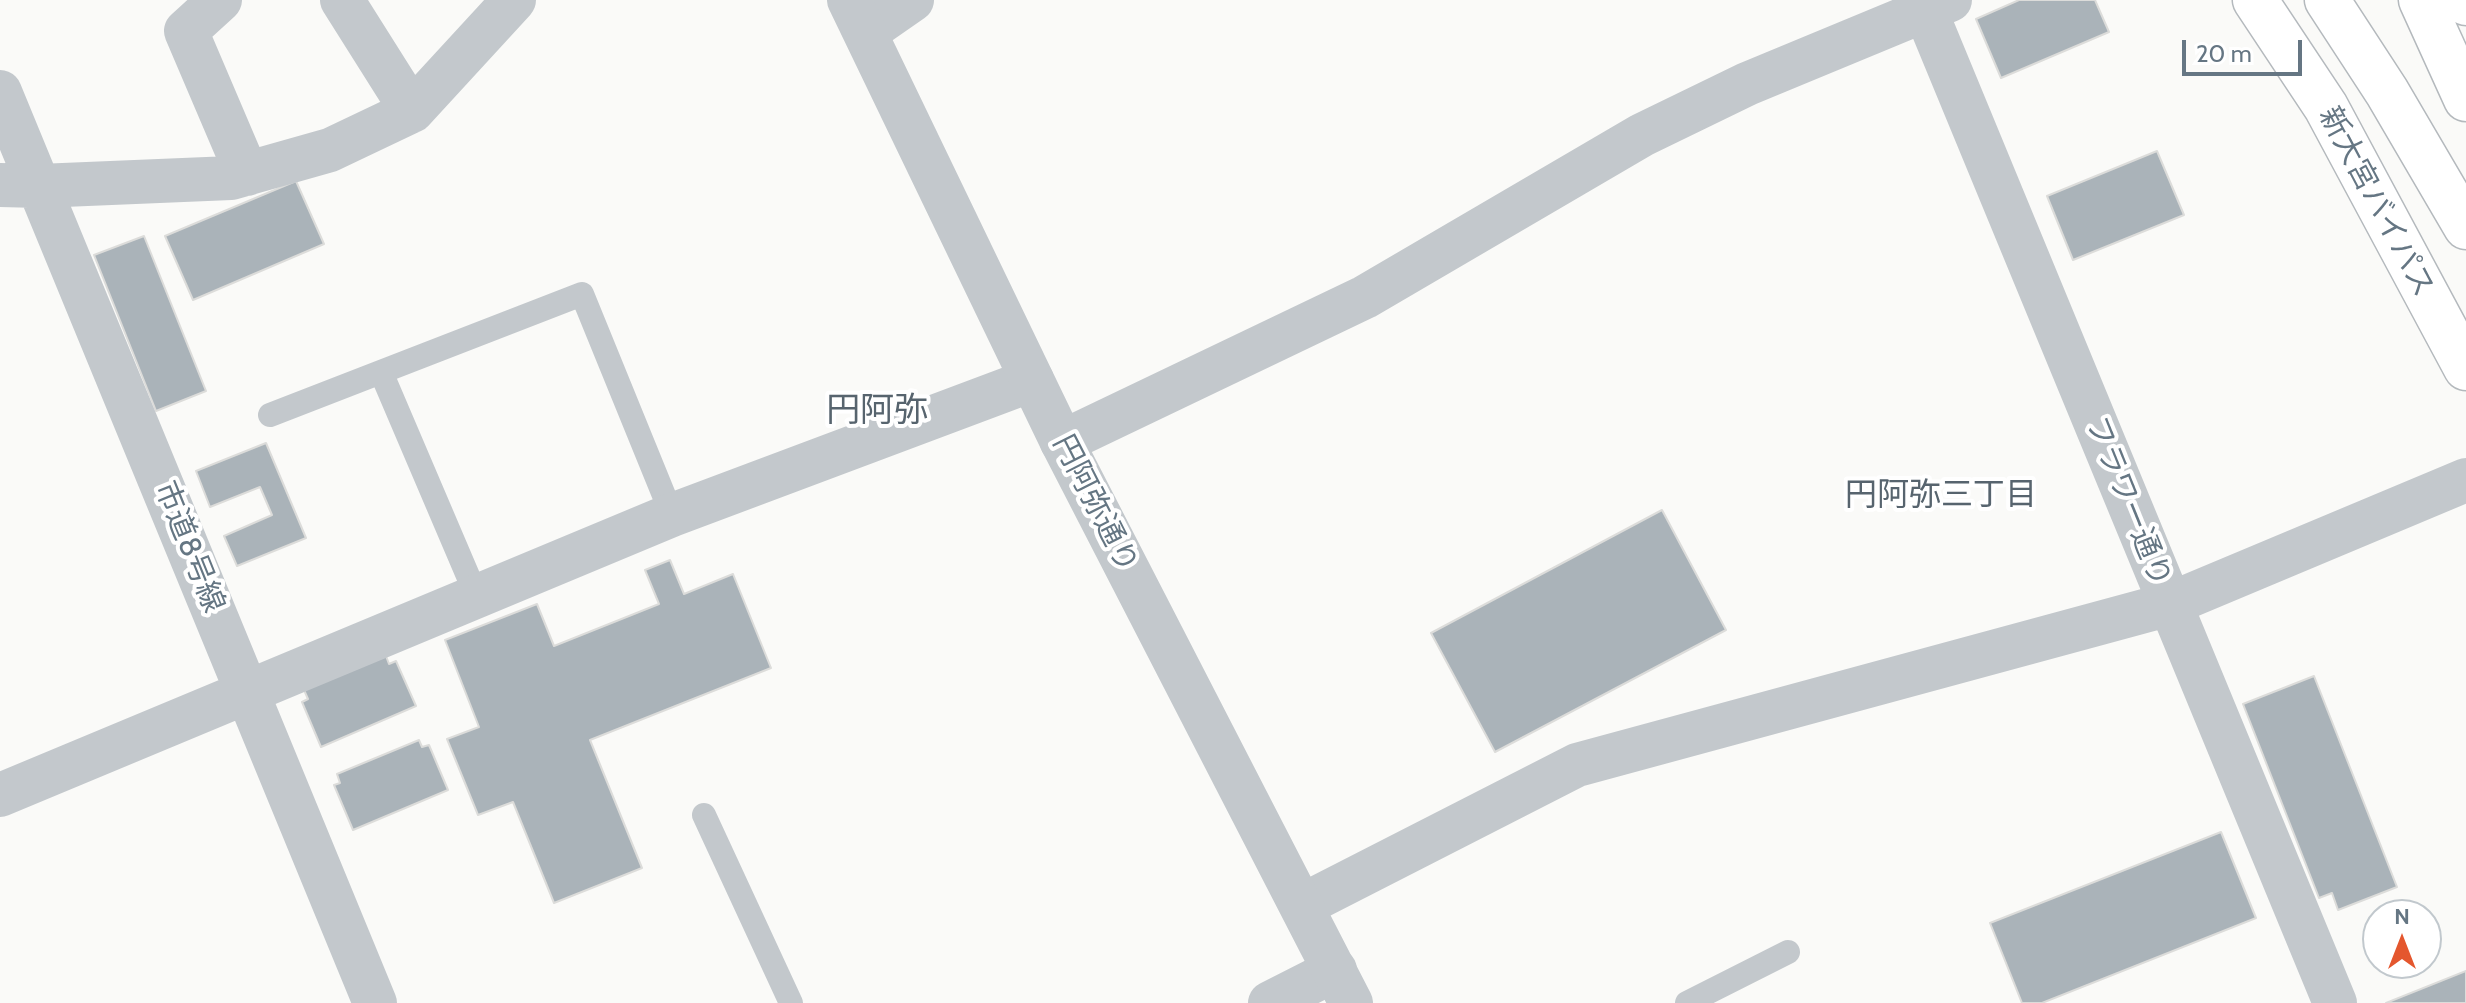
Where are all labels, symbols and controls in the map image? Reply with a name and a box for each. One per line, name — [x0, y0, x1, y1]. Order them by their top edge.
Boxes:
scale bar — [2186, 24, 2306, 74]
text: 20 m — [2196, 39, 2252, 68]
street label: 新大宮バイパス — [2311, 101, 2441, 303]
district label: 円阿弥 — [826, 391, 928, 431]
street label: フラワー通り — [2078, 412, 2178, 592]
street label: 円阿弥通り — [1045, 429, 1145, 579]
street label: 市道8号線 — [146, 476, 232, 618]
district label: 円阿弥三丁目 — [1845, 477, 2037, 515]
north arrow — [2362, 899, 2442, 979]
text: N — [2394, 903, 2410, 930]

